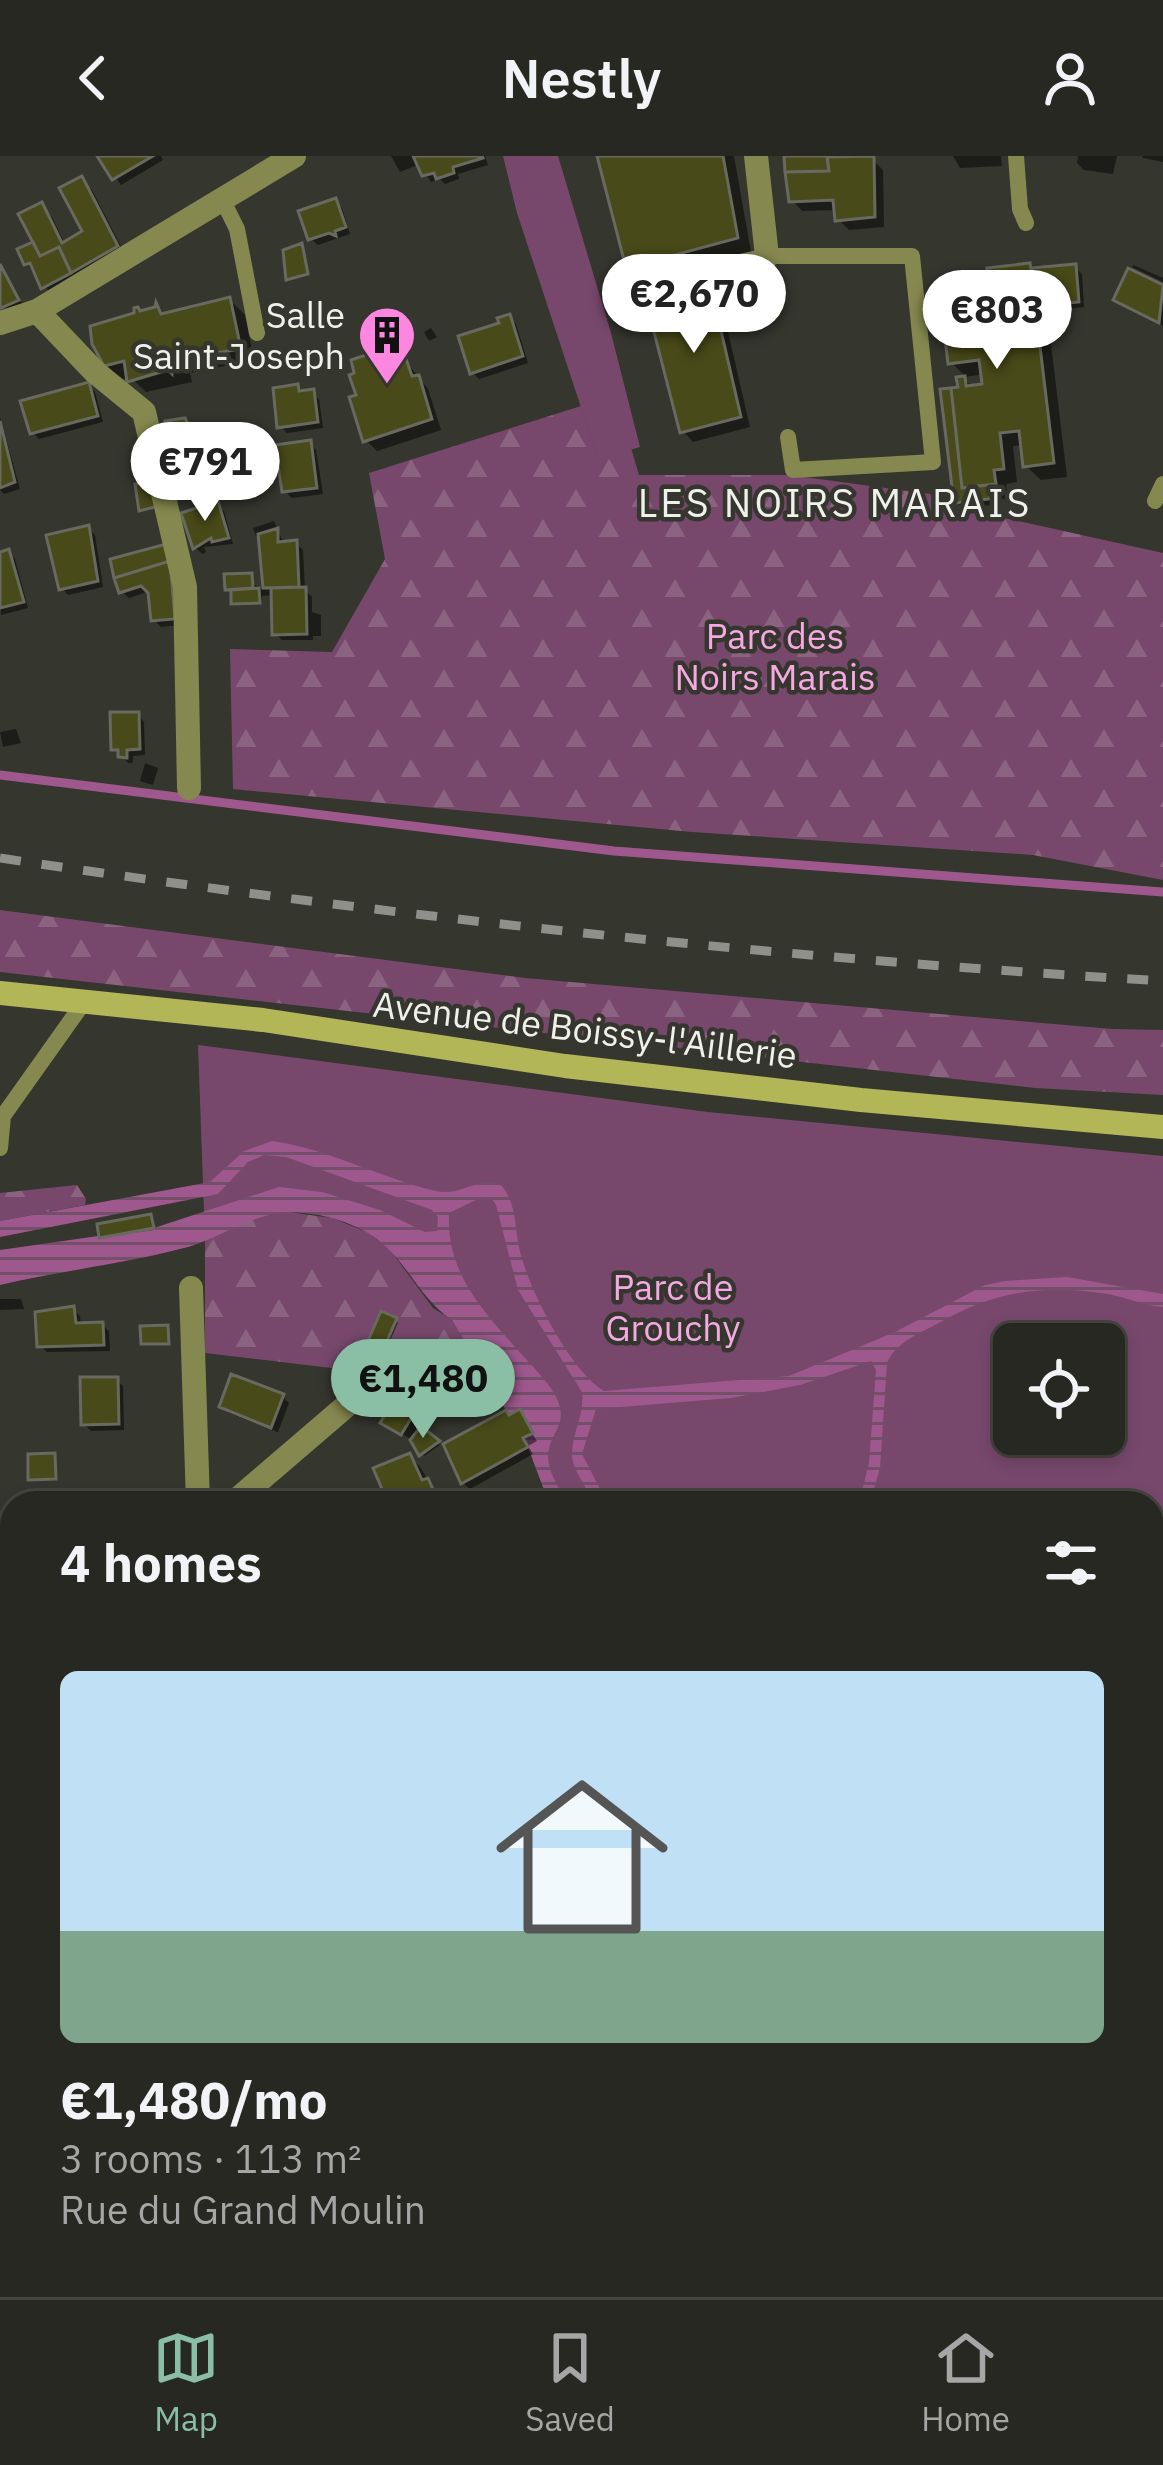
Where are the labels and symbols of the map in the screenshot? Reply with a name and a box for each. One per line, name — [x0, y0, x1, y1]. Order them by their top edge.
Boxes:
pin: €2,670 — [596, 254, 792, 356]
pin: €803 — [926, 270, 1068, 372]
place label: Salle Saint-Joseph — [133, 291, 345, 379]
building icon: Salle Saint-Joseph — [356, 304, 418, 386]
pin: €791 — [134, 422, 276, 524]
district label: LES NOIRS MARAIS — [638, 477, 1032, 528]
park label: Parc des Noirs Marais — [674, 612, 876, 700]
street label: Avenue de Boissy-l'Aillerie — [370, 980, 800, 1078]
park label: Parc de Grouchy — [606, 1263, 740, 1351]
pin: €1,480 — [325, 1339, 521, 1441]

